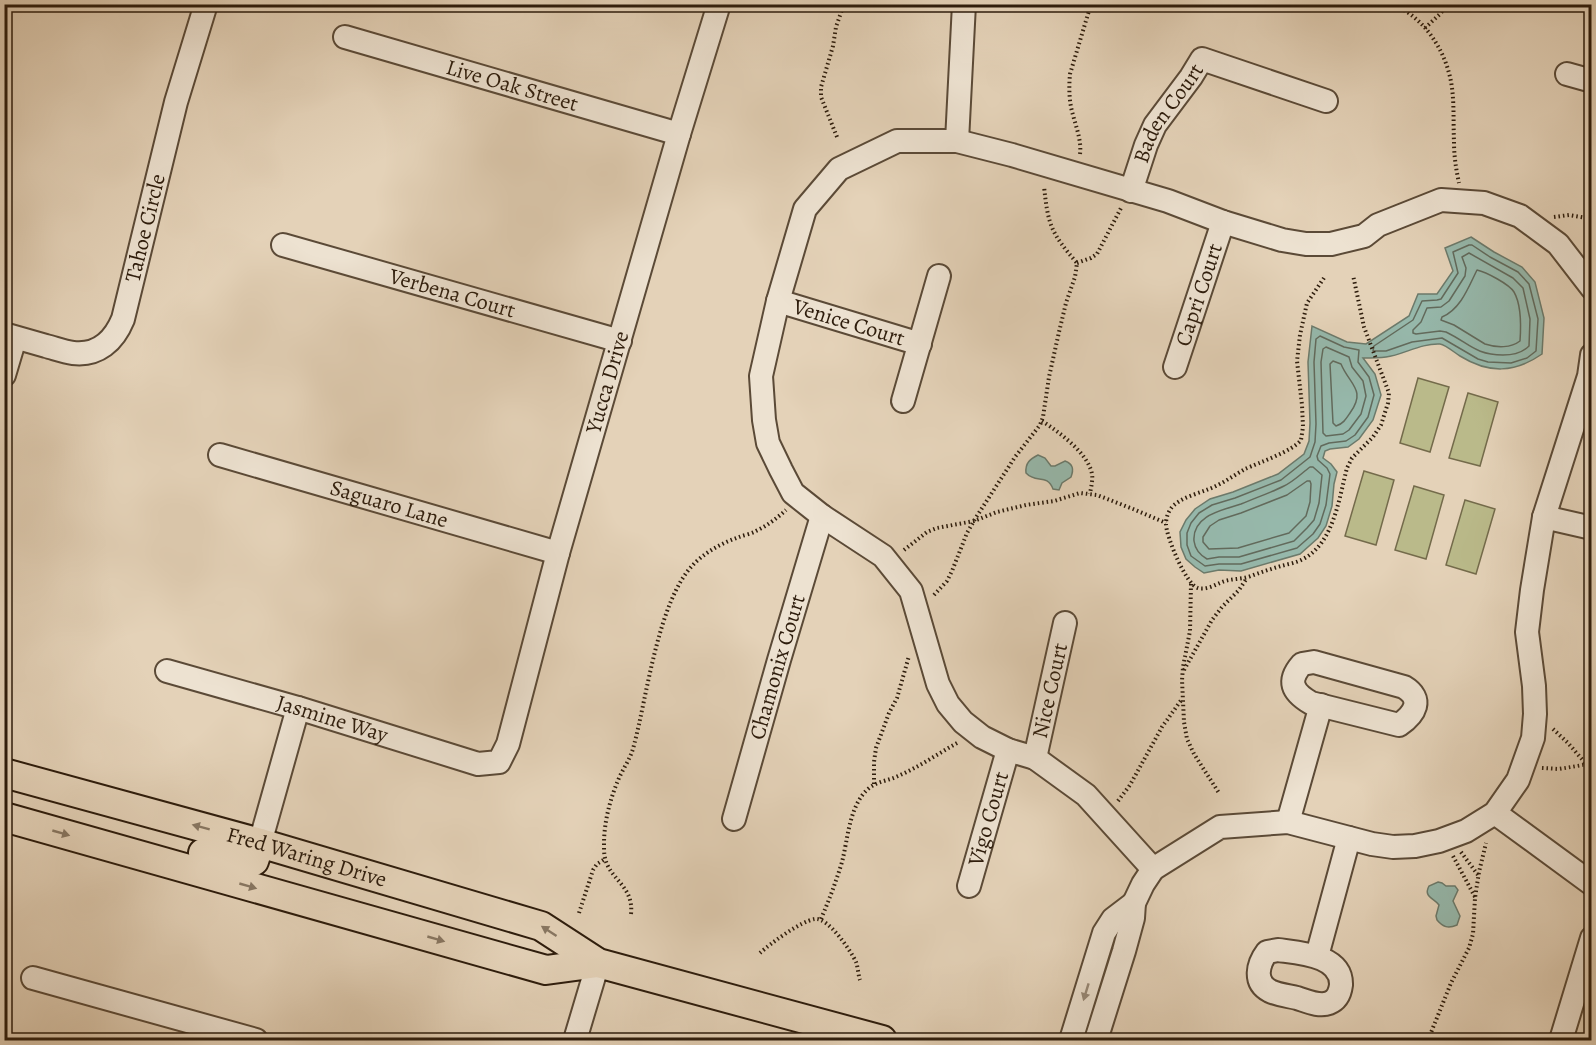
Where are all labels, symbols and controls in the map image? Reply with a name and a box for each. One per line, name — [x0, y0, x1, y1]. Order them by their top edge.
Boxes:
street label: Live Oak Street — [443, 52, 582, 119]
street label: Baden Court — [1126, 58, 1211, 167]
street label: Tahoe Circle — [118, 171, 173, 285]
street label: Capri Court — [1168, 240, 1230, 350]
street label: Verbena Court — [385, 261, 519, 325]
street label: Venice Court — [788, 291, 908, 353]
street label: Yucca Drive — [578, 328, 636, 438]
street label: Saguaro Lane — [326, 473, 452, 535]
street label: Chamonix Court — [742, 591, 813, 743]
street label: Nice Court — [1025, 640, 1075, 741]
street label: Jasmine Way — [273, 688, 392, 750]
street label: Vigo Court — [960, 768, 1016, 870]
street label: Fred Waring Drive — [223, 820, 390, 895]
one-way arrow — [192, 822, 210, 831]
one-way arrow — [52, 829, 70, 838]
one-way arrow — [239, 882, 257, 891]
one-way arrow — [541, 926, 557, 937]
one-way arrow — [427, 935, 445, 944]
one-way arrow — [1081, 983, 1090, 1001]

